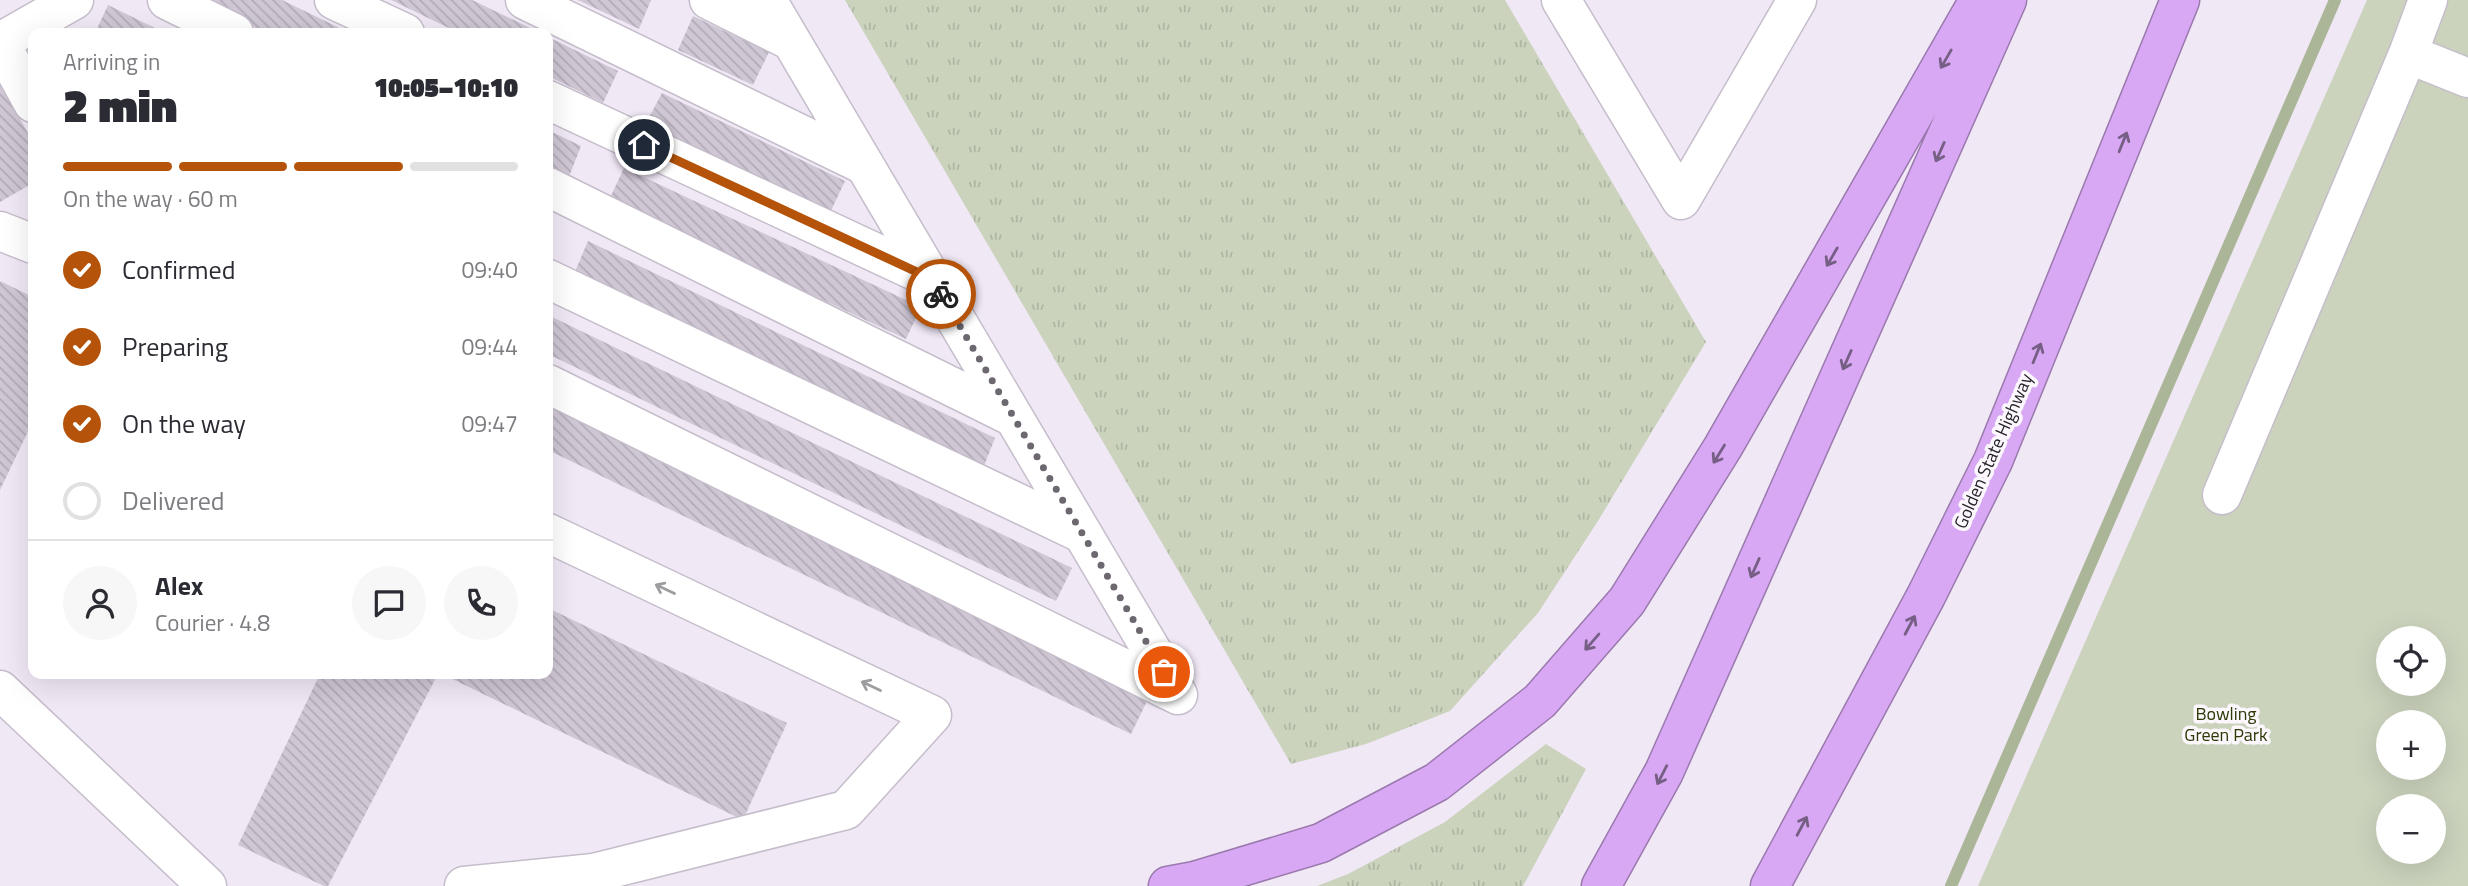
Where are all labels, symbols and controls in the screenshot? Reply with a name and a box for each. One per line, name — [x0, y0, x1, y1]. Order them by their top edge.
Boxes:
text: Arriving in — [63, 44, 160, 79]
one-way arrow — [1938, 49, 1952, 69]
text: 10:05–10:10 — [374, 68, 518, 107]
text: 2 min — [63, 70, 177, 140]
pin — [614, 115, 674, 175]
icon: home — [625, 126, 663, 164]
one-way arrow — [2117, 132, 2130, 153]
one-way arrow — [1933, 141, 1946, 162]
text: On the way · 60 m — [63, 181, 238, 216]
one-way arrow — [1825, 246, 1839, 266]
text: Confirmed — [122, 250, 236, 289]
icon: check — [63, 251, 101, 289]
text: 09:40 — [461, 252, 518, 287]
courier — [906, 259, 976, 329]
icon: bike — [922, 275, 960, 313]
text: Preparing — [122, 327, 228, 366]
icon: check — [63, 328, 101, 366]
text: 09:44 — [461, 329, 518, 364]
one-way arrow — [2031, 342, 2044, 364]
one-way arrow — [1840, 349, 1853, 370]
street label: Golden State Highway — [1947, 369, 2040, 533]
text: On the way — [122, 404, 246, 443]
icon: check — [63, 405, 101, 443]
text: 09:47 — [461, 406, 518, 441]
one-way arrow — [1711, 443, 1725, 463]
text: Delivered — [122, 481, 225, 520]
one-way arrow — [1748, 557, 1761, 578]
button: person — [63, 566, 137, 640]
text: Alex — [155, 566, 203, 605]
button: chat — [352, 566, 426, 640]
button: phone — [444, 566, 518, 640]
one-way arrow — [655, 582, 676, 595]
text: Courier · 4.8 — [155, 605, 270, 640]
one-way arrow — [1904, 615, 1917, 636]
map controls — [2376, 626, 2446, 864]
button: locate — [2376, 626, 2446, 696]
one-way arrow — [1584, 632, 1600, 650]
pin — [1134, 642, 1194, 702]
icon: bag — [1145, 653, 1183, 691]
one-way arrow — [860, 679, 882, 692]
park label: Bowling Green Park — [2184, 700, 2268, 748]
button: + — [2376, 710, 2446, 780]
one-way arrow — [1655, 765, 1669, 785]
button: − — [2376, 794, 2446, 864]
one-way arrow — [1796, 816, 1810, 837]

